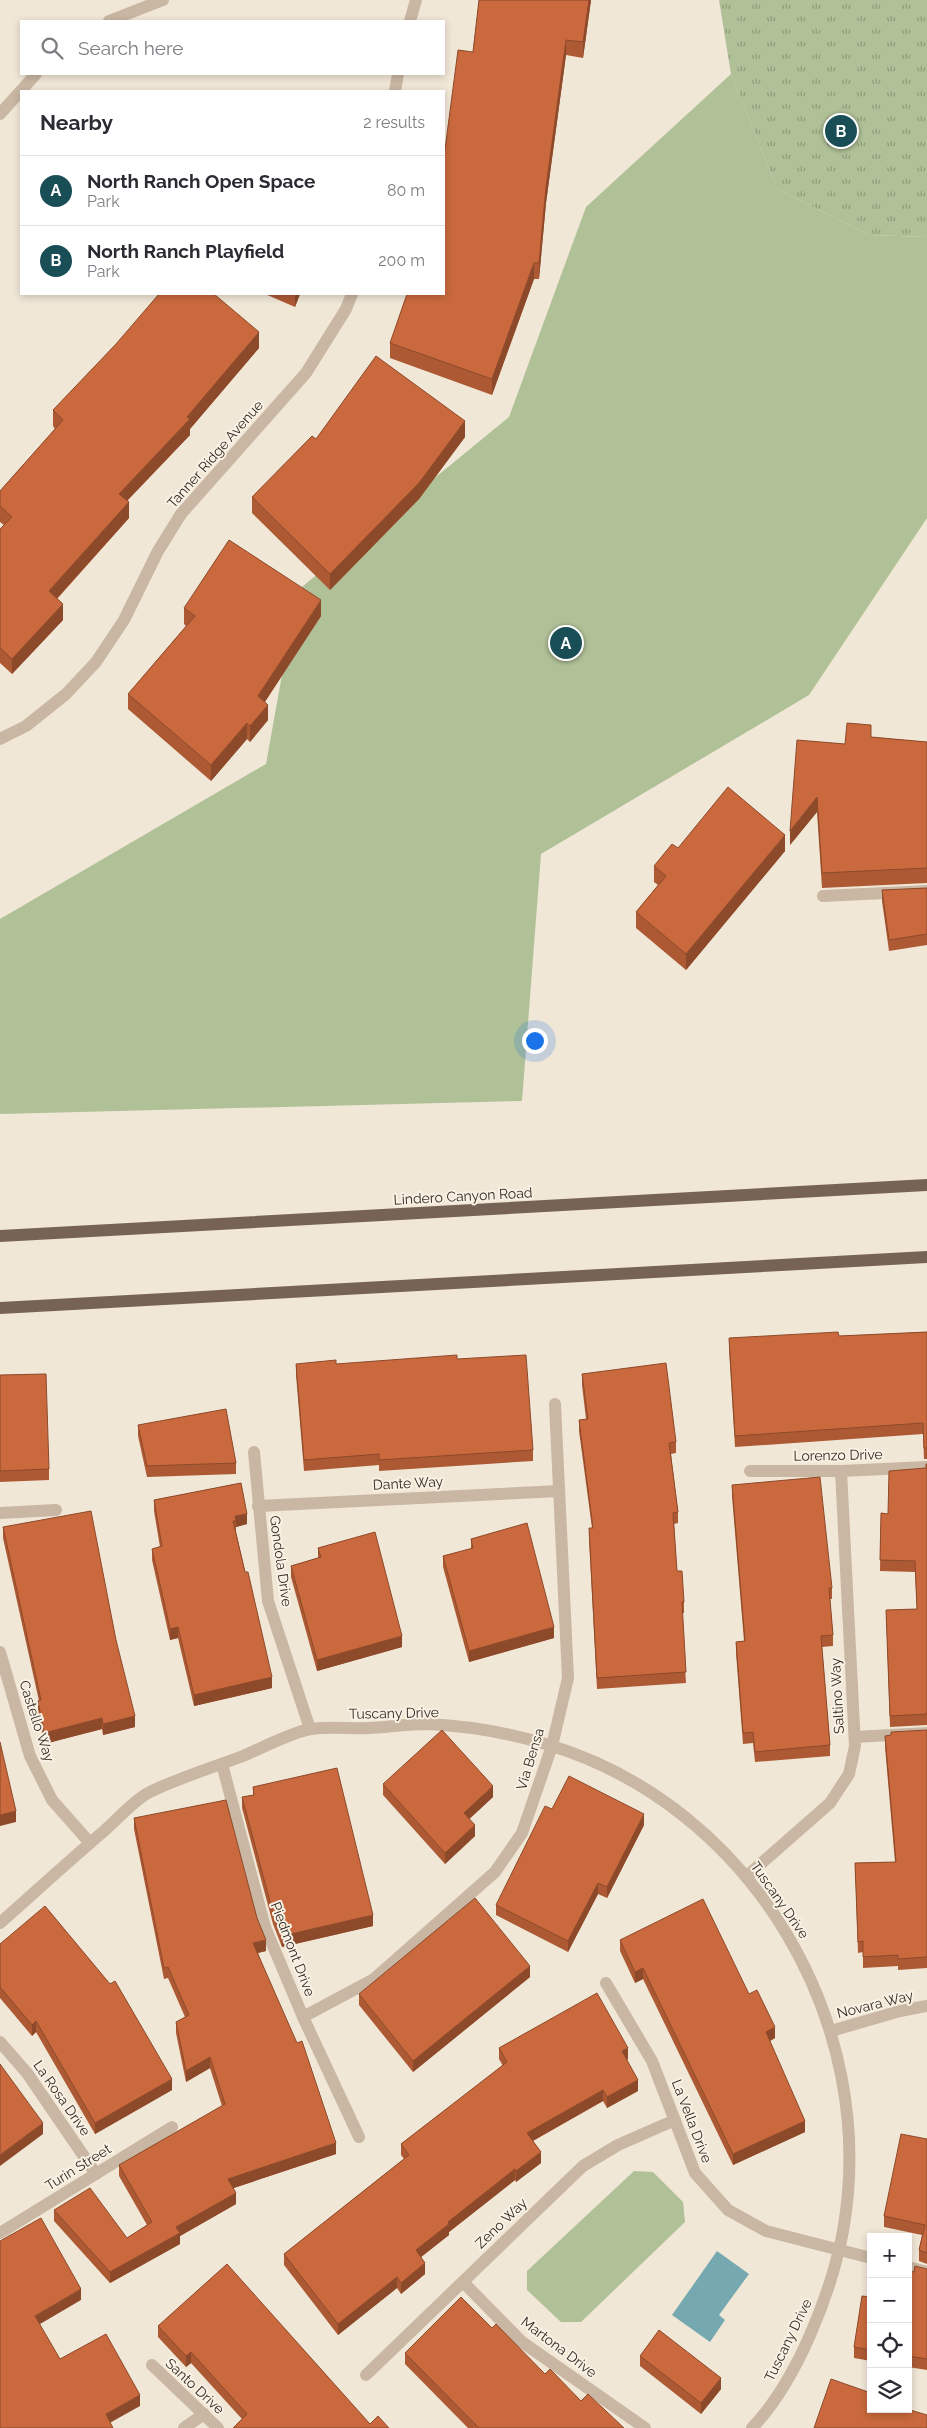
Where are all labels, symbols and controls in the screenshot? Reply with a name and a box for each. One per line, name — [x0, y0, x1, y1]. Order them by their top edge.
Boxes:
search box — [20, 20, 445, 75]
icon: search — [38, 34, 66, 62]
text: Search here — [78, 37, 184, 59]
text: Nearby — [40, 110, 113, 135]
pin: B — [825, 112, 857, 150]
text: 2 results — [363, 113, 425, 132]
text: North Ranch Open Space — [87, 170, 315, 192]
text: A — [51, 181, 61, 200]
text: 80 m — [387, 181, 425, 200]
text: Park — [87, 192, 120, 211]
text: North Ranch Playfield — [87, 240, 284, 262]
text: B — [51, 251, 61, 270]
text: 200 m — [378, 251, 425, 270]
text: Park — [87, 262, 120, 281]
street label: Tanner Ridge Avenue — [164, 397, 266, 511]
pin: A — [550, 624, 582, 662]
your location — [522, 1028, 548, 1054]
street label: Lindero Canyon Road — [393, 1184, 533, 1208]
street label: Lorenzo Drive — [793, 1446, 883, 1464]
street label: Dante Way — [372, 1473, 444, 1493]
street label: Gondola Drive — [267, 1514, 295, 1608]
street label: Saltino Way — [827, 1657, 847, 1734]
street label: Castello Way — [16, 1678, 58, 1764]
street label: Tuscany Drive — [349, 1704, 439, 1722]
street label: Via Bensa — [513, 1726, 547, 1792]
street label: Tuscany Drive — [748, 1859, 812, 1941]
street label: Piedmont Drive — [268, 1900, 318, 1998]
street label: Novara Way — [835, 1987, 915, 2021]
street label: La Rosa Drive — [30, 2057, 94, 2139]
street label: La Vella Drive — [669, 2077, 715, 2165]
street label: Turin Street — [42, 2140, 114, 2193]
street label: Zeno Way — [472, 2194, 530, 2251]
map controls — [867, 2233, 912, 2413]
button: + — [867, 2233, 912, 2278]
button: − — [867, 2278, 912, 2323]
street label: Tuscany Drive — [761, 2296, 815, 2384]
street label: Martona Drive — [518, 2313, 600, 2381]
button: locate — [867, 2323, 912, 2368]
street label: Santo Drive — [162, 2355, 228, 2417]
button: layers — [867, 2368, 912, 2413]

